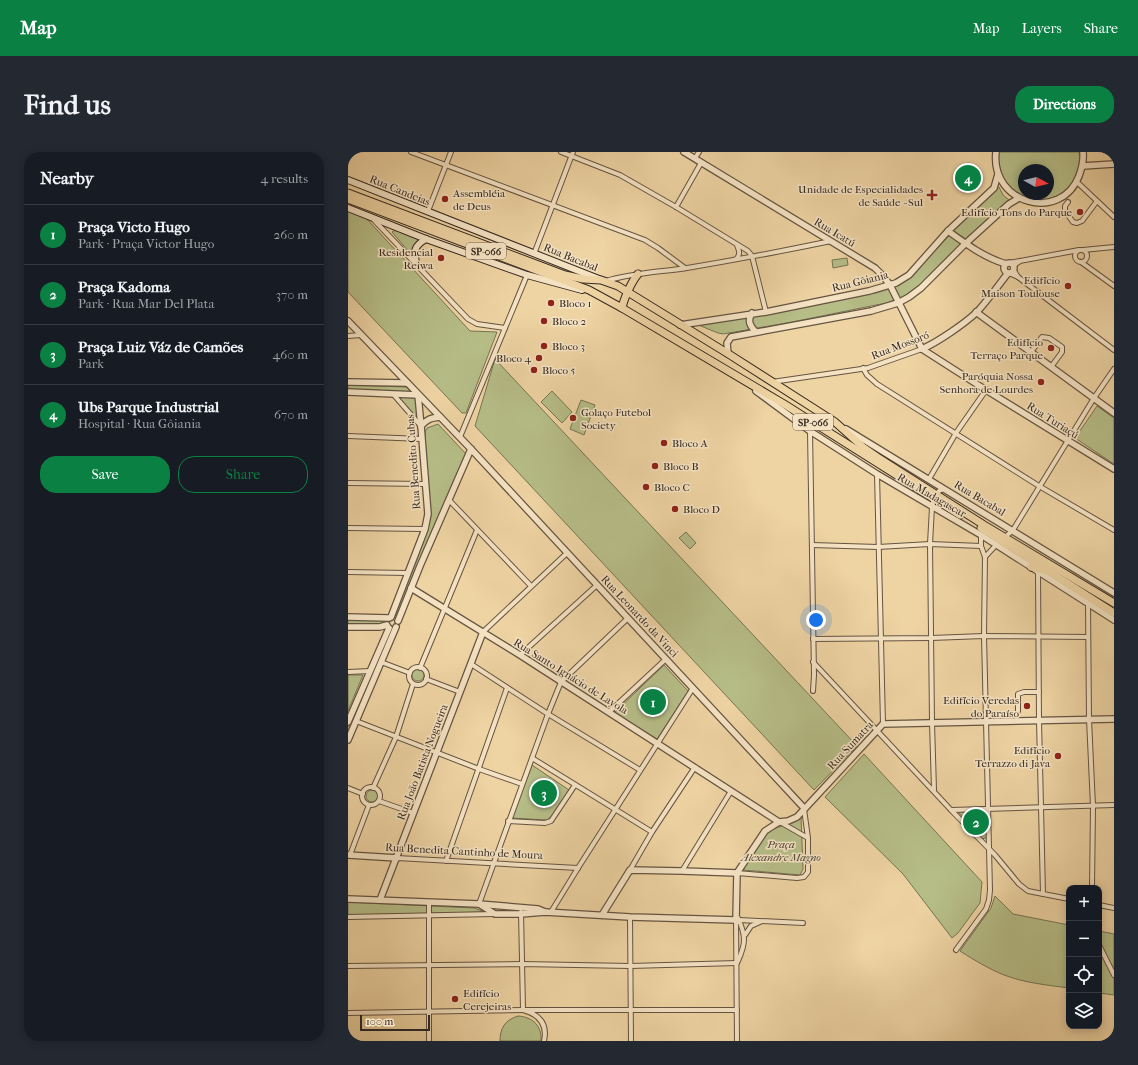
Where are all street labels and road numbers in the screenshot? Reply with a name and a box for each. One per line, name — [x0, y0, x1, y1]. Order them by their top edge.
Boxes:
street label: Rua Candeias — [368, 172, 432, 209]
street label: Rua Icatú — [812, 215, 858, 250]
street label: Rua Bacabal — [542, 241, 600, 274]
road number: SP-066 — [466, 243, 506, 259]
street label: Rua Gôiania — [830, 268, 891, 295]
street label: Rua Mossoró — [869, 328, 931, 362]
street label: Rua Turiaçú — [1024, 399, 1082, 442]
street label: Rua Benedito Cubas — [404, 414, 423, 510]
road number: SP-066 — [793, 414, 833, 430]
street label: Rua Madagascar — [895, 470, 969, 521]
street label: Rua Bacabal — [952, 478, 1008, 519]
street label: Rua Leonardo da Vinci — [598, 573, 681, 661]
street label: Rua Santo Ignácio de Layola — [511, 636, 631, 718]
street label: Rua João Batista Nogueira — [394, 701, 451, 822]
street label: Rua Sumatra — [825, 718, 877, 772]
street label: Rua Benedita Cantinho de Moura — [385, 841, 544, 862]

